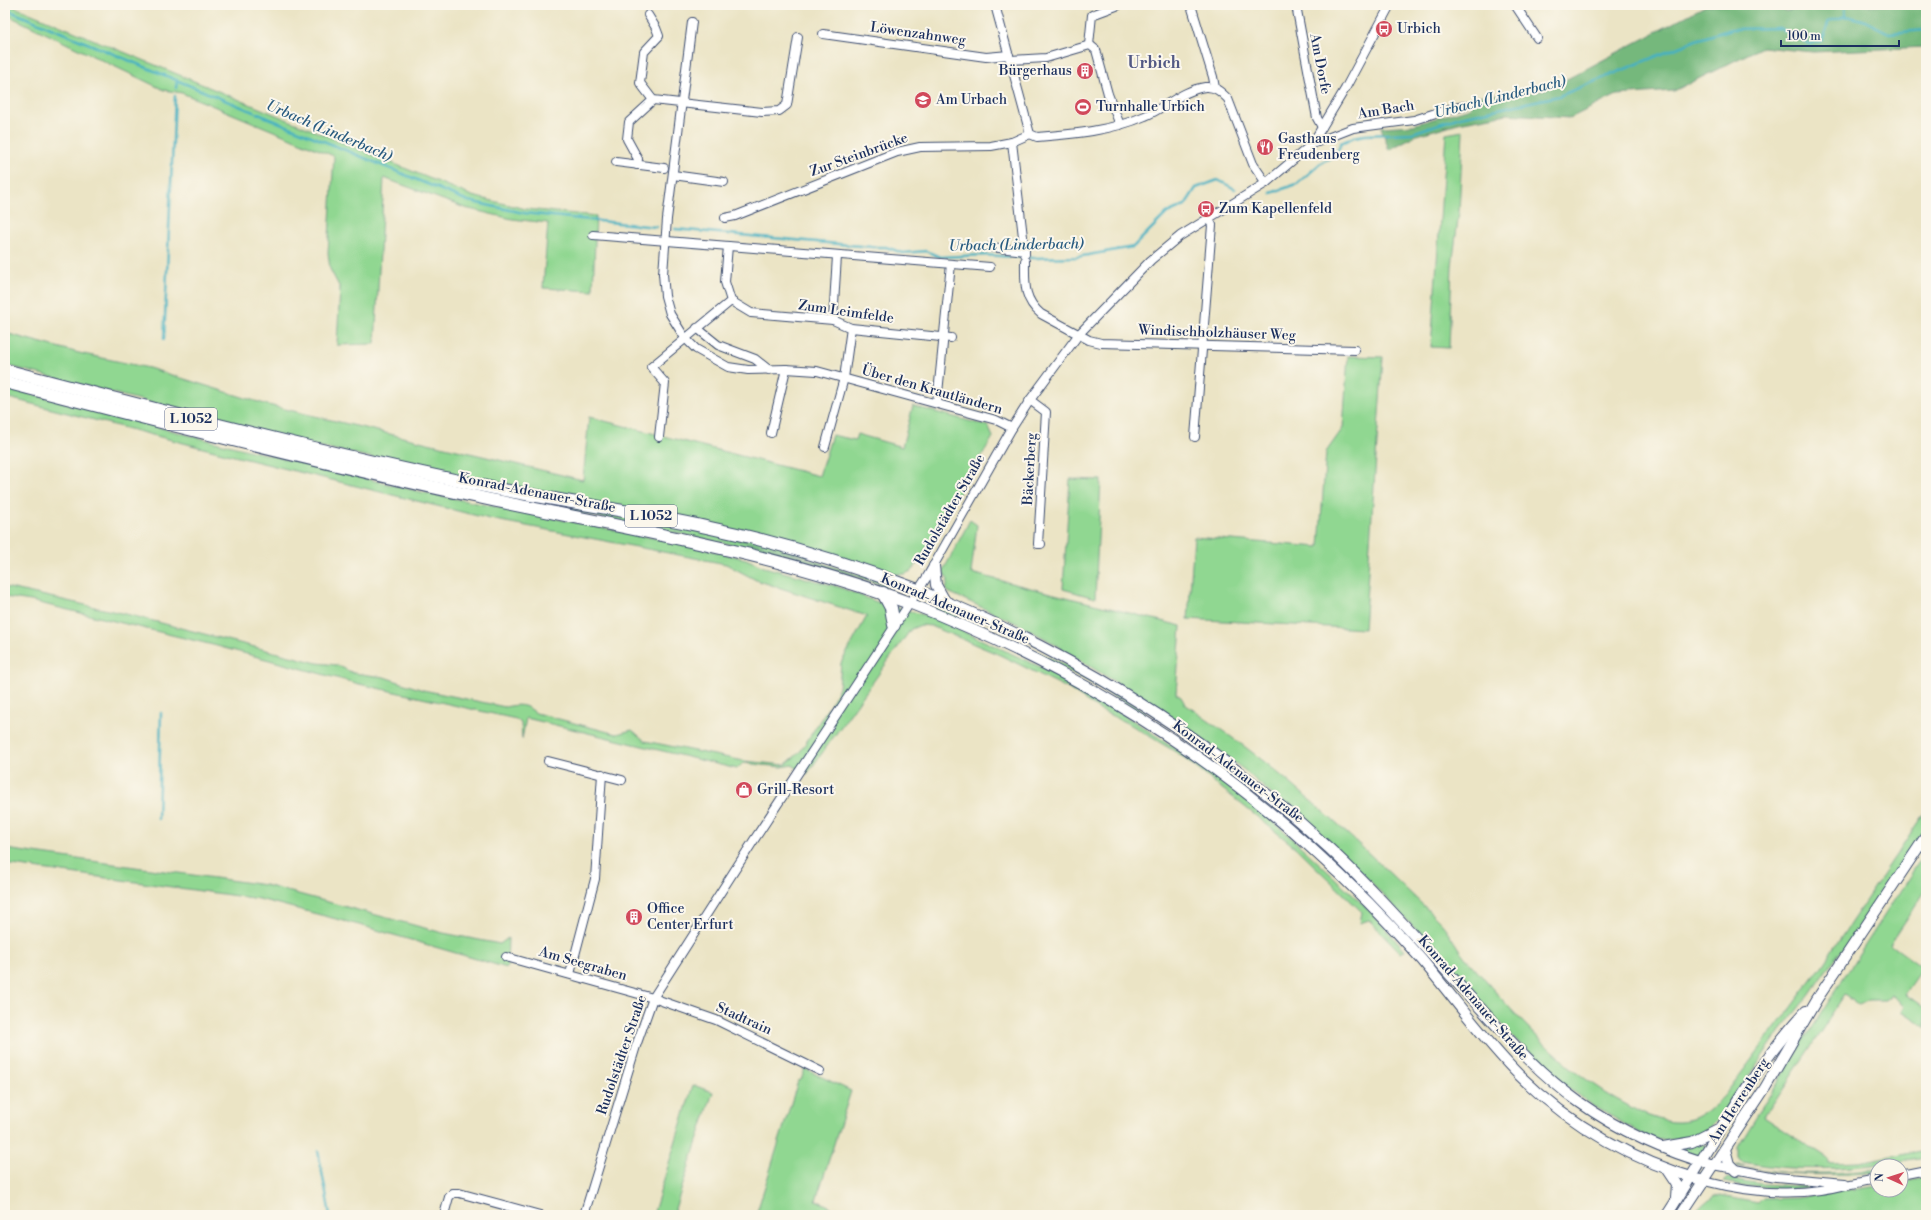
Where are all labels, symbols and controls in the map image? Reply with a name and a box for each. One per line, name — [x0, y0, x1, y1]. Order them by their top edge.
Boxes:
street label: Löwenzahnweg — [869, 18, 968, 50]
bus stop icon: Urbich — [1374, 19, 1394, 39]
place label: Urbich — [1397, 20, 1442, 38]
scale bar — [1781, 22, 1899, 48]
text: 100 m — [1787, 29, 1821, 44]
street label: Am Dorfe — [1305, 31, 1335, 96]
district label: Urbich — [1127, 53, 1181, 73]
building icon: Bürgerhaus — [1075, 61, 1095, 81]
place label: Bürgerhaus — [998, 62, 1072, 80]
water label: Urbach (Linderbach) — [1432, 71, 1568, 123]
school or university icon: Am Urbach — [913, 90, 933, 110]
place label: Am Urbach — [935, 91, 1008, 109]
water label: Urbach (Linderbach) — [263, 96, 395, 166]
sports icon: Turnhalle Urbich — [1073, 97, 1093, 117]
street label: Am Bach — [1355, 97, 1416, 124]
place label: Turnhalle Urbich — [1096, 98, 1205, 116]
street label: Zur Steinbrücke — [808, 129, 910, 181]
place label: Gasthaus Freudenberg — [1278, 130, 1360, 164]
restaurant icon: Gasthaus Freudenberg — [1255, 137, 1275, 157]
bus stop icon: Zum Kapellenfeld — [1196, 199, 1216, 219]
place label: Zum Kapellenfeld — [1219, 200, 1332, 218]
water label: Urbach (Linderbach) — [948, 234, 1084, 256]
street label: Zum Leimfelde — [797, 296, 895, 328]
street label: Windischholzhäuser Weg — [1137, 321, 1297, 345]
street label: Über den Krautländern — [859, 359, 1006, 419]
road number: L 1052 — [165, 408, 217, 430]
street label: Bäckerberg — [1019, 432, 1041, 507]
street label: Rudolstädter Straße — [911, 451, 989, 569]
street label: Konrad-Adenauer-Straße — [457, 469, 617, 517]
road number: L 1052 — [625, 505, 677, 527]
street label: Konrad-Adenauer-Straße — [878, 570, 1032, 648]
street label: Konrad-Adenauer-Straße — [1169, 717, 1307, 827]
shop icon: Grill-Resort — [734, 780, 754, 800]
place label: Grill-Resort — [757, 781, 834, 799]
place label: Office Center Erfurt — [647, 900, 733, 934]
building icon: Office Center Erfurt — [624, 907, 644, 927]
street label: Konrad-Adenauer-Straße — [1414, 932, 1532, 1064]
street label: Am Seegraben — [536, 943, 630, 985]
street label: Rudolstädter Straße — [593, 993, 651, 1117]
street label: Stadtrain — [713, 999, 775, 1040]
street label: Am Herrenberg — [1704, 1054, 1774, 1148]
north arrow — [1869, 1158, 1909, 1198]
text: N — [1873, 1173, 1887, 1182]

